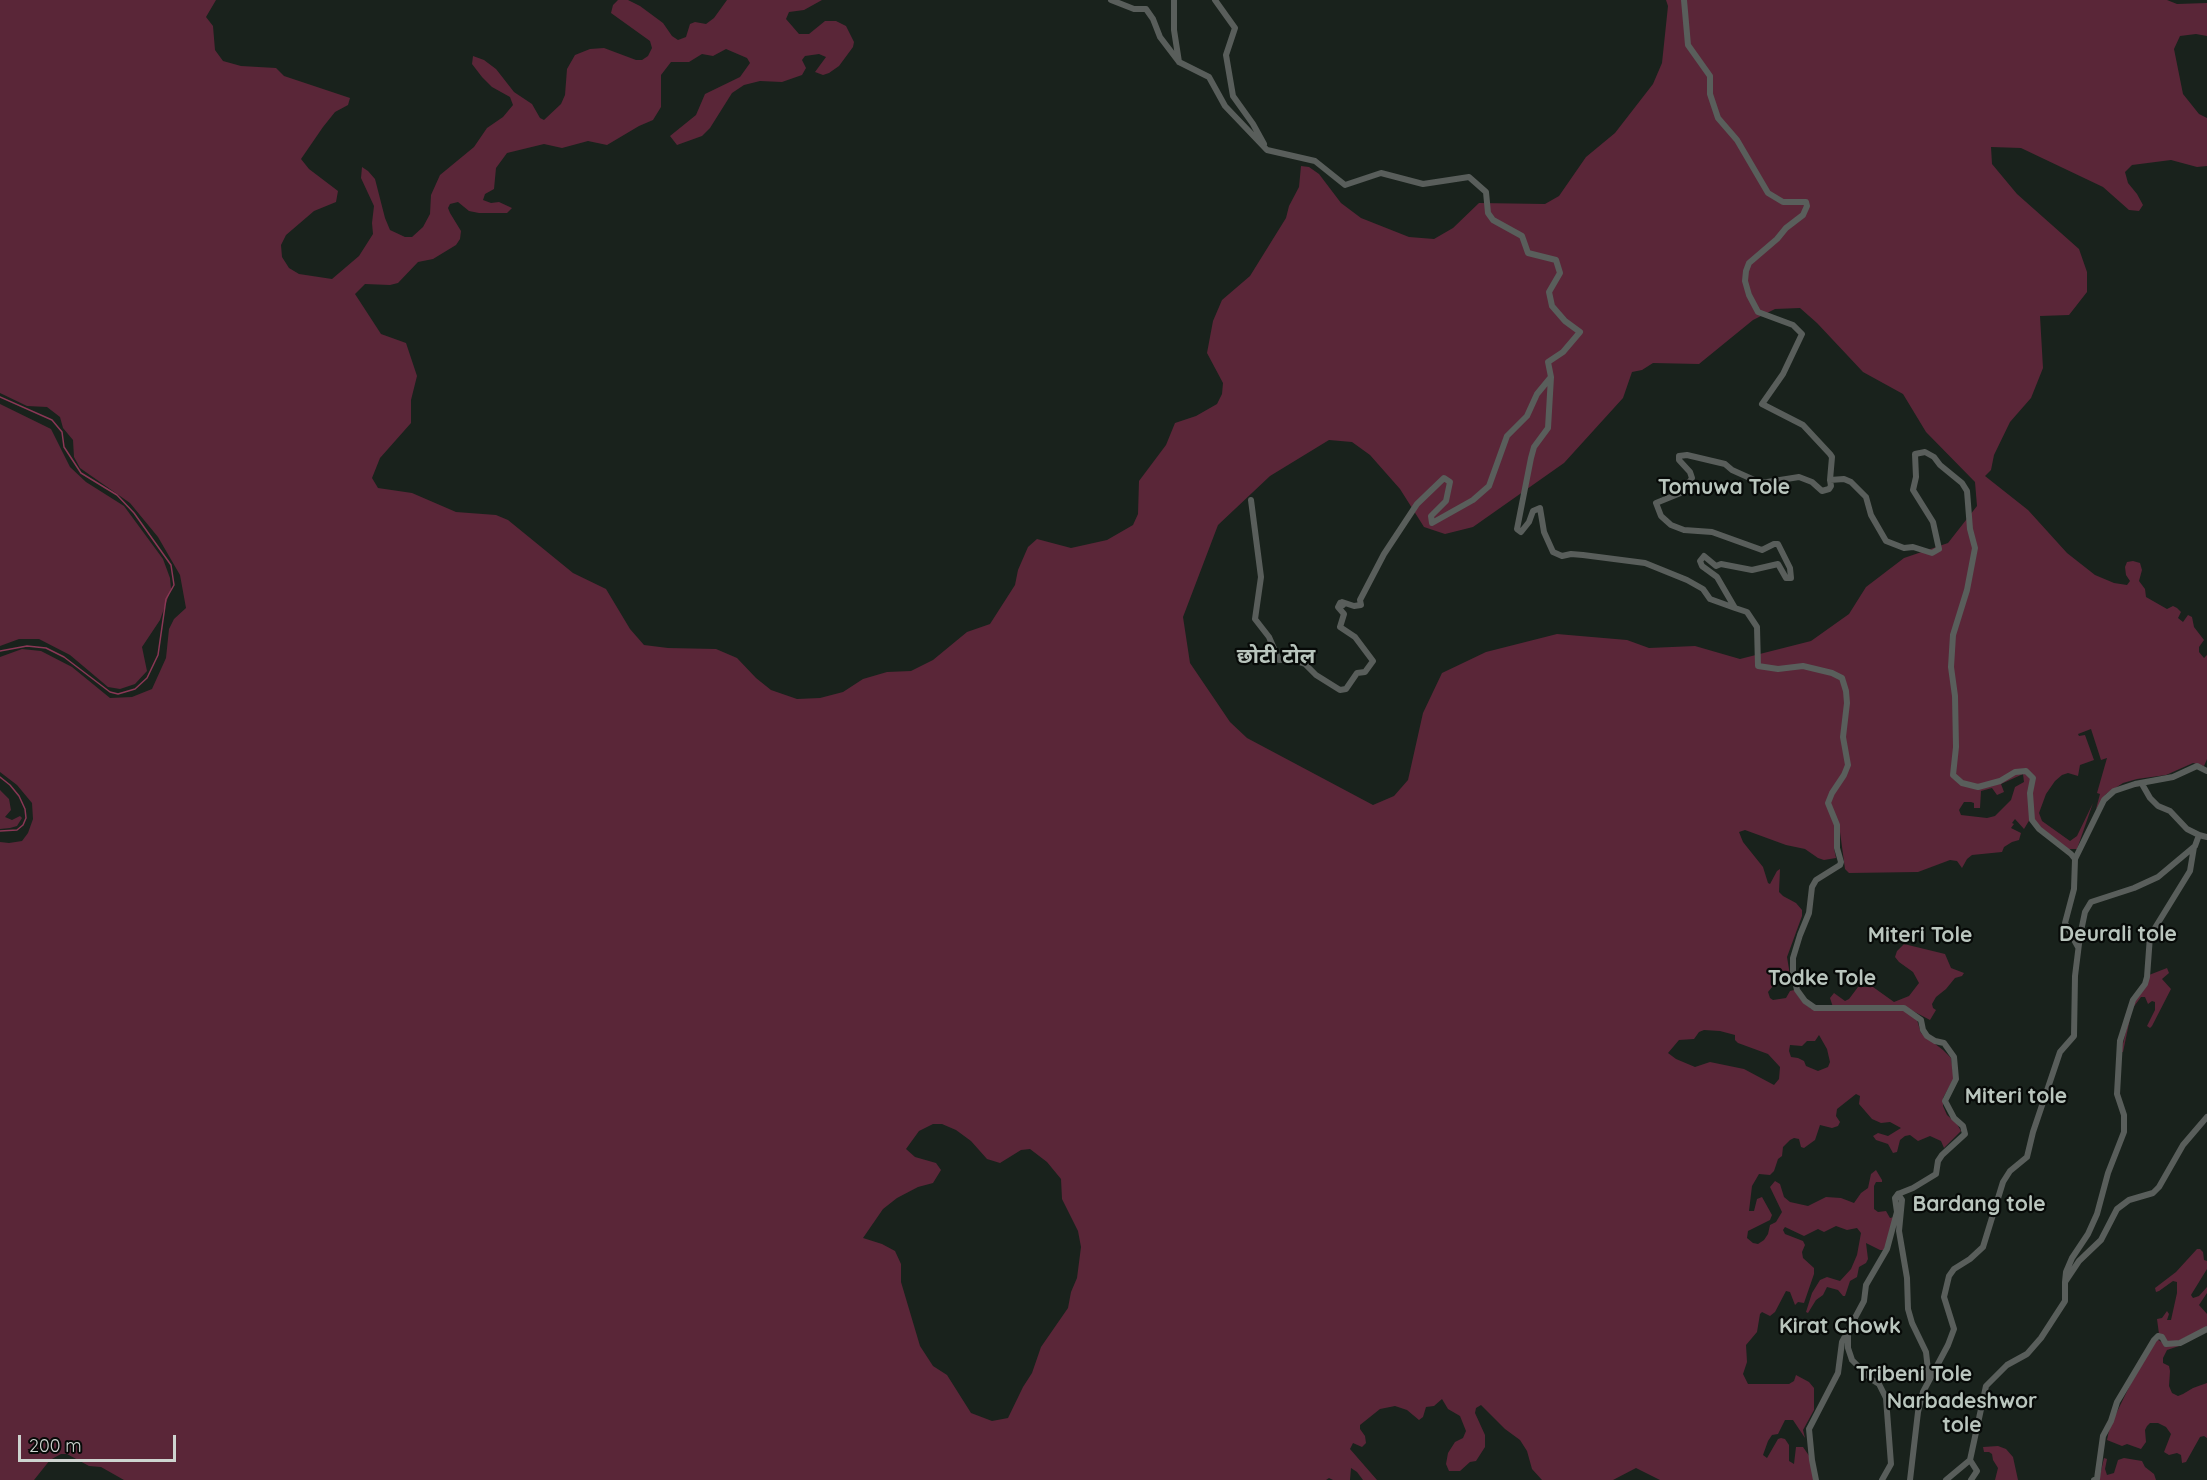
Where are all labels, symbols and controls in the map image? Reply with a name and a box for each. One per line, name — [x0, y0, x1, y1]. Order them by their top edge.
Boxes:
district label: Tomuwa Tole — [1658, 475, 1790, 501]
district label: छोटी टोल — [1237, 644, 1315, 670]
district label: Deurali tole — [2059, 922, 2177, 948]
district label: Miteri Tole — [1868, 923, 1972, 949]
district label: Todke Tole — [1768, 966, 1876, 992]
district label: Miteri tole — [1965, 1084, 2067, 1110]
district label: Bardang tole — [1912, 1192, 2046, 1218]
district label: Kirat Chowk — [1779, 1314, 1901, 1340]
district label: Tribeni Tole — [1856, 1362, 1972, 1388]
district label: Narbadeshwor tole — [1887, 1389, 2037, 1439]
scale bar — [21, 1423, 178, 1461]
text: 200 m — [29, 1434, 82, 1457]

